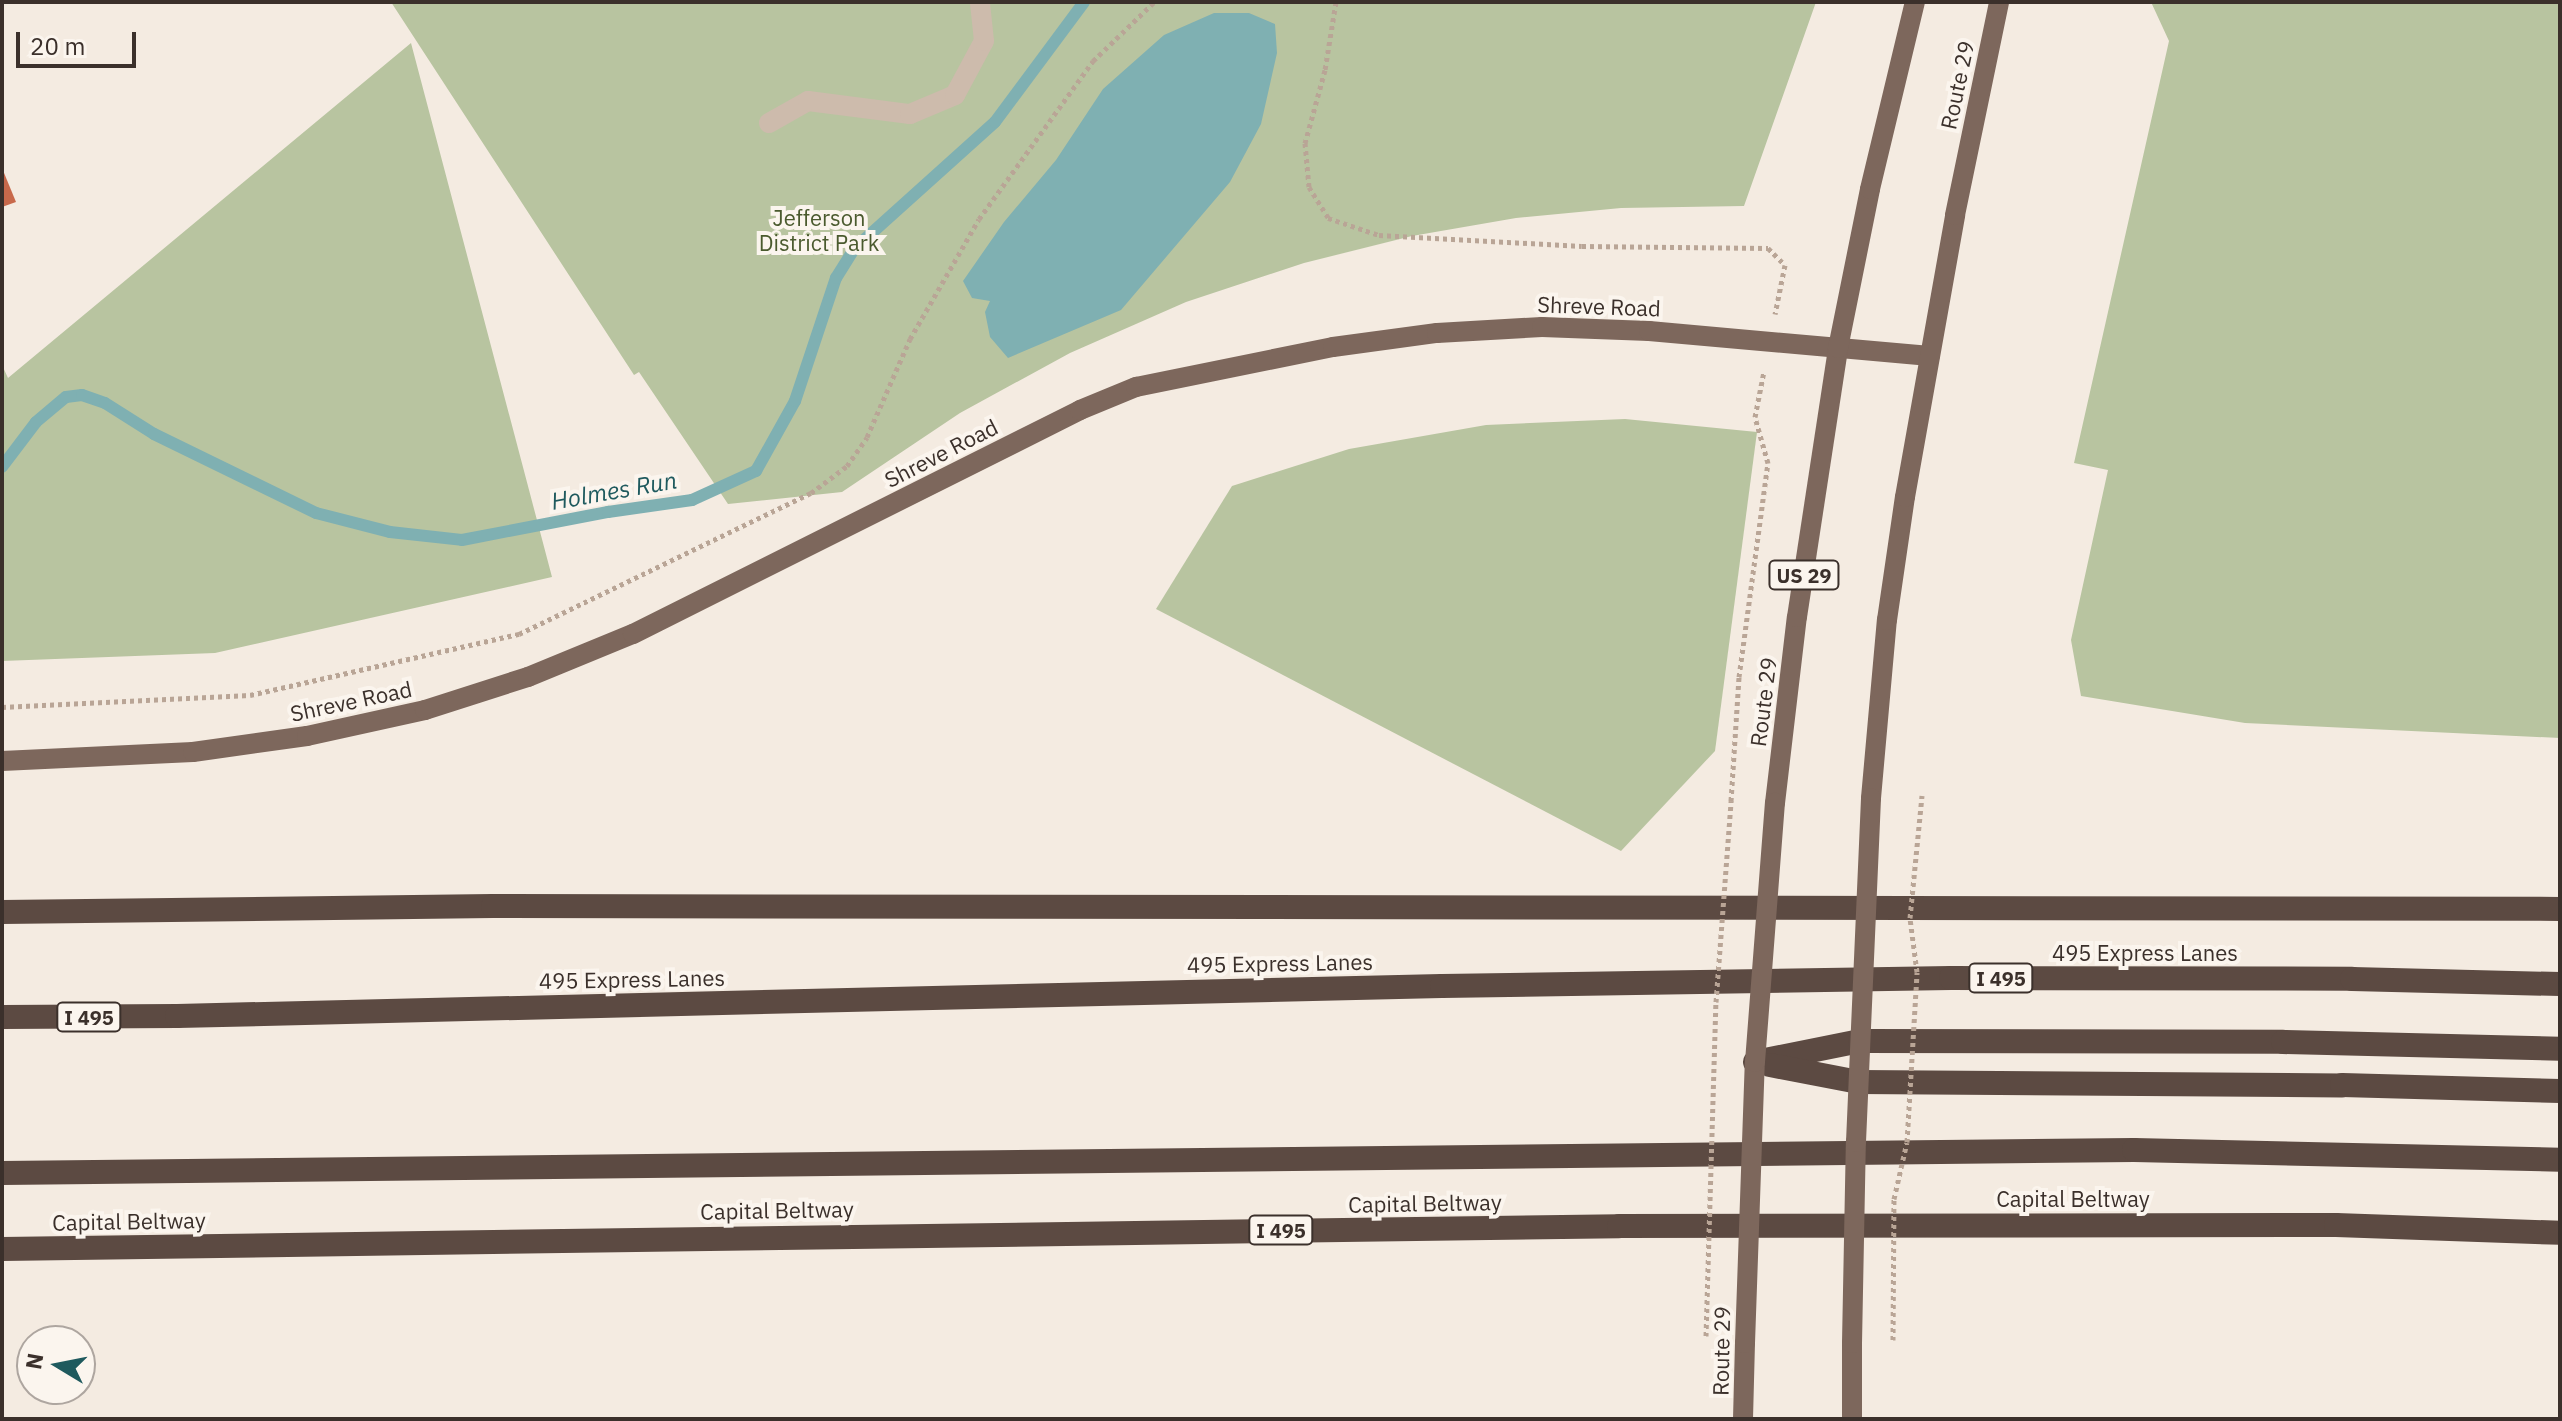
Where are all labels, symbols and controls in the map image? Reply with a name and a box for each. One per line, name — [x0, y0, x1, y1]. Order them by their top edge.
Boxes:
scale bar — [20, 16, 140, 66]
text: 20 m — [30, 30, 85, 62]
street label: Route 29 — [1935, 38, 1979, 132]
park label: Jefferson District Park — [759, 204, 879, 256]
street label: Shreve Road — [1537, 291, 1661, 321]
street label: Shreve Road — [880, 413, 1002, 493]
water label: Holmes Run — [549, 466, 679, 516]
road number: US 29 — [1768, 559, 1840, 591]
street label: Route 29 — [1744, 656, 1782, 748]
street label: Shreve Road — [288, 675, 414, 727]
street label: 495 Express Lanes — [2052, 940, 2238, 966]
street label: 495 Express Lanes — [1187, 948, 1373, 978]
road number: I 495 — [1967, 962, 2035, 994]
street label: 495 Express Lanes — [539, 964, 725, 994]
road number: I 495 — [55, 1001, 123, 1033]
street label: Capital Beltway — [1996, 1186, 2150, 1212]
street label: Capital Beltway — [1348, 1188, 1502, 1218]
street label: Capital Beltway — [700, 1195, 854, 1225]
street label: Capital Beltway — [52, 1206, 206, 1236]
road number: I 495 — [1247, 1214, 1315, 1246]
street label: Route 29 — [1707, 1306, 1735, 1396]
north arrow — [16, 1325, 96, 1405]
text: N — [18, 1351, 50, 1371]

